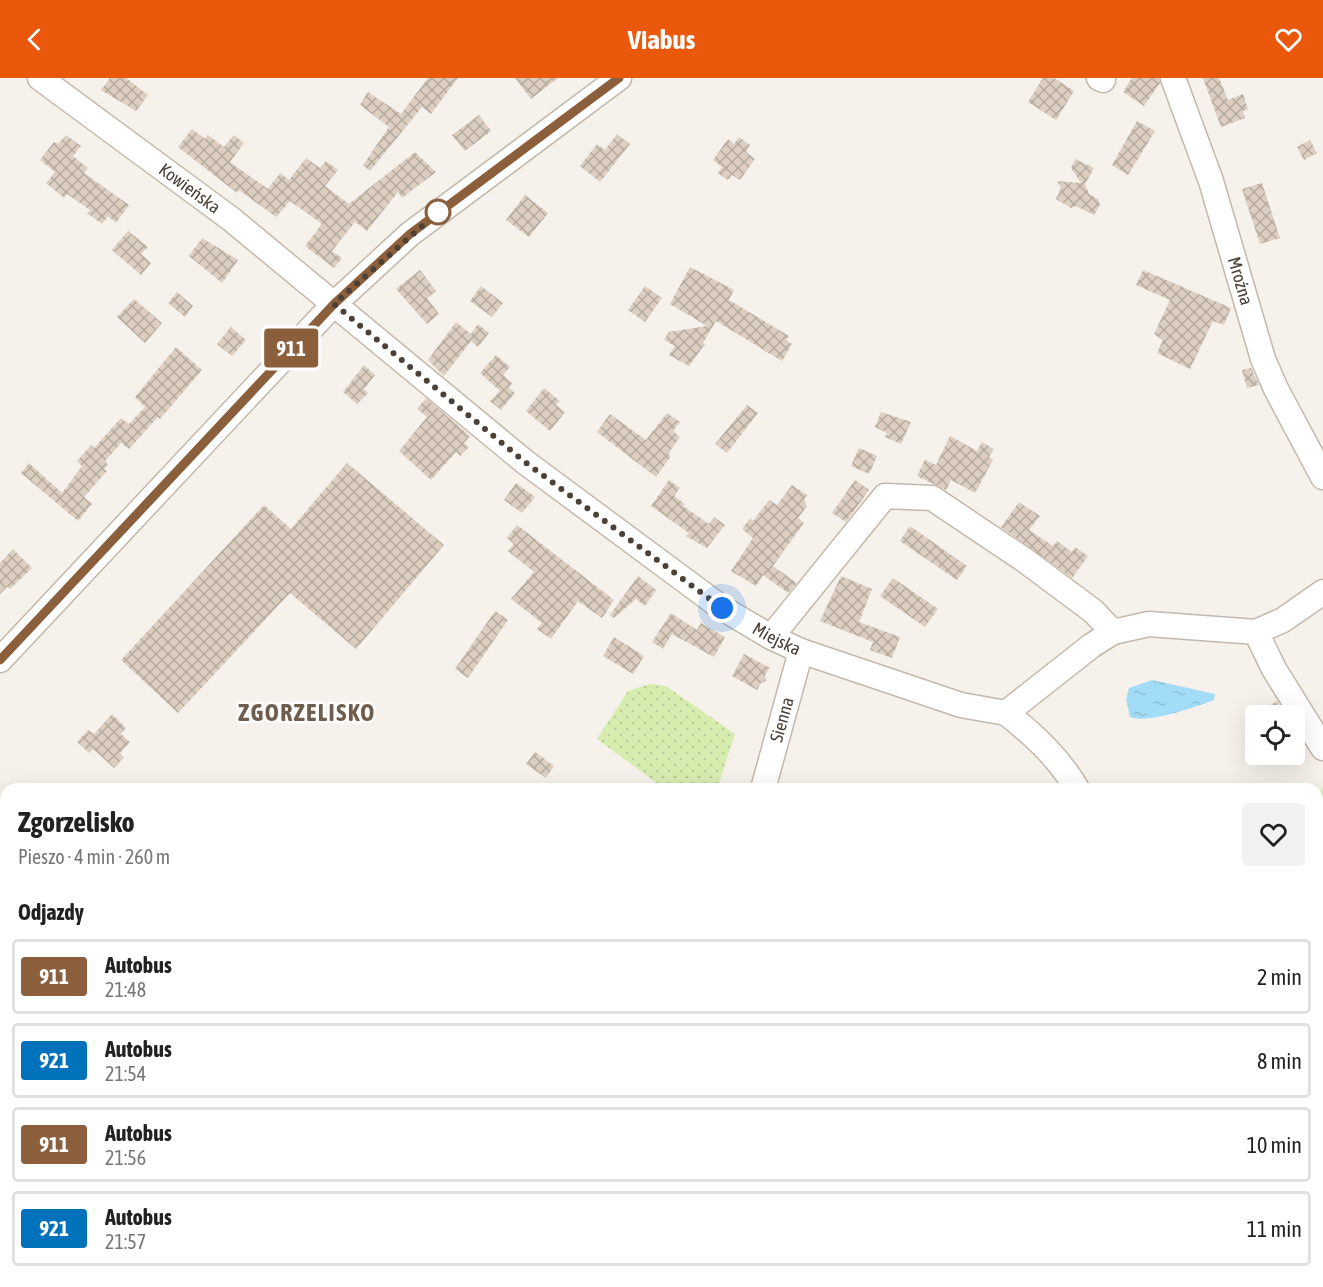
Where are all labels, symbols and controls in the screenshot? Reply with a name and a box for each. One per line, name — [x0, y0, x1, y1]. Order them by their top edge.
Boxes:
icon: back — [18, 23, 51, 56]
icon: heart — [1272, 23, 1305, 56]
text: Viabus — [628, 24, 695, 55]
street label: Kowieńska — [155, 158, 225, 218]
unlabelled marker — [425, 199, 451, 225]
street label: Mroźna — [1224, 254, 1258, 307]
line badge: 911 — [256, 328, 326, 368]
text: 911 — [276, 336, 306, 360]
your location — [707, 593, 737, 623]
street label: Miejska — [749, 618, 804, 659]
street label: Sienna — [765, 695, 798, 744]
district label: ZGORZELISKO — [238, 699, 376, 726]
map controls — [1245, 705, 1305, 765]
button: locate — [1245, 705, 1305, 765]
button: heart — [1242, 803, 1305, 866]
text: Zgorzelisko — [18, 806, 135, 838]
text: Pieszo · 4 min · 260 m — [18, 845, 170, 868]
text: Odjazdy — [18, 899, 84, 925]
text: Autobus — [105, 952, 172, 978]
text: 911 — [39, 964, 69, 988]
text: 2 min — [1257, 964, 1302, 990]
text: 21:48 — [105, 978, 146, 1001]
text: Autobus — [105, 1036, 172, 1062]
text: 921 — [39, 1048, 69, 1072]
text: 8 min — [1257, 1048, 1302, 1074]
text: 21:54 — [105, 1062, 146, 1085]
text: Autobus — [105, 1120, 172, 1146]
text: 911 — [39, 1132, 69, 1156]
text: 10 min — [1247, 1132, 1302, 1158]
text: 21:56 — [105, 1146, 146, 1169]
text: Autobus — [105, 1204, 172, 1230]
text: 921 — [39, 1216, 69, 1240]
text: 11 min — [1247, 1216, 1302, 1242]
text: 21:57 — [105, 1230, 146, 1253]

